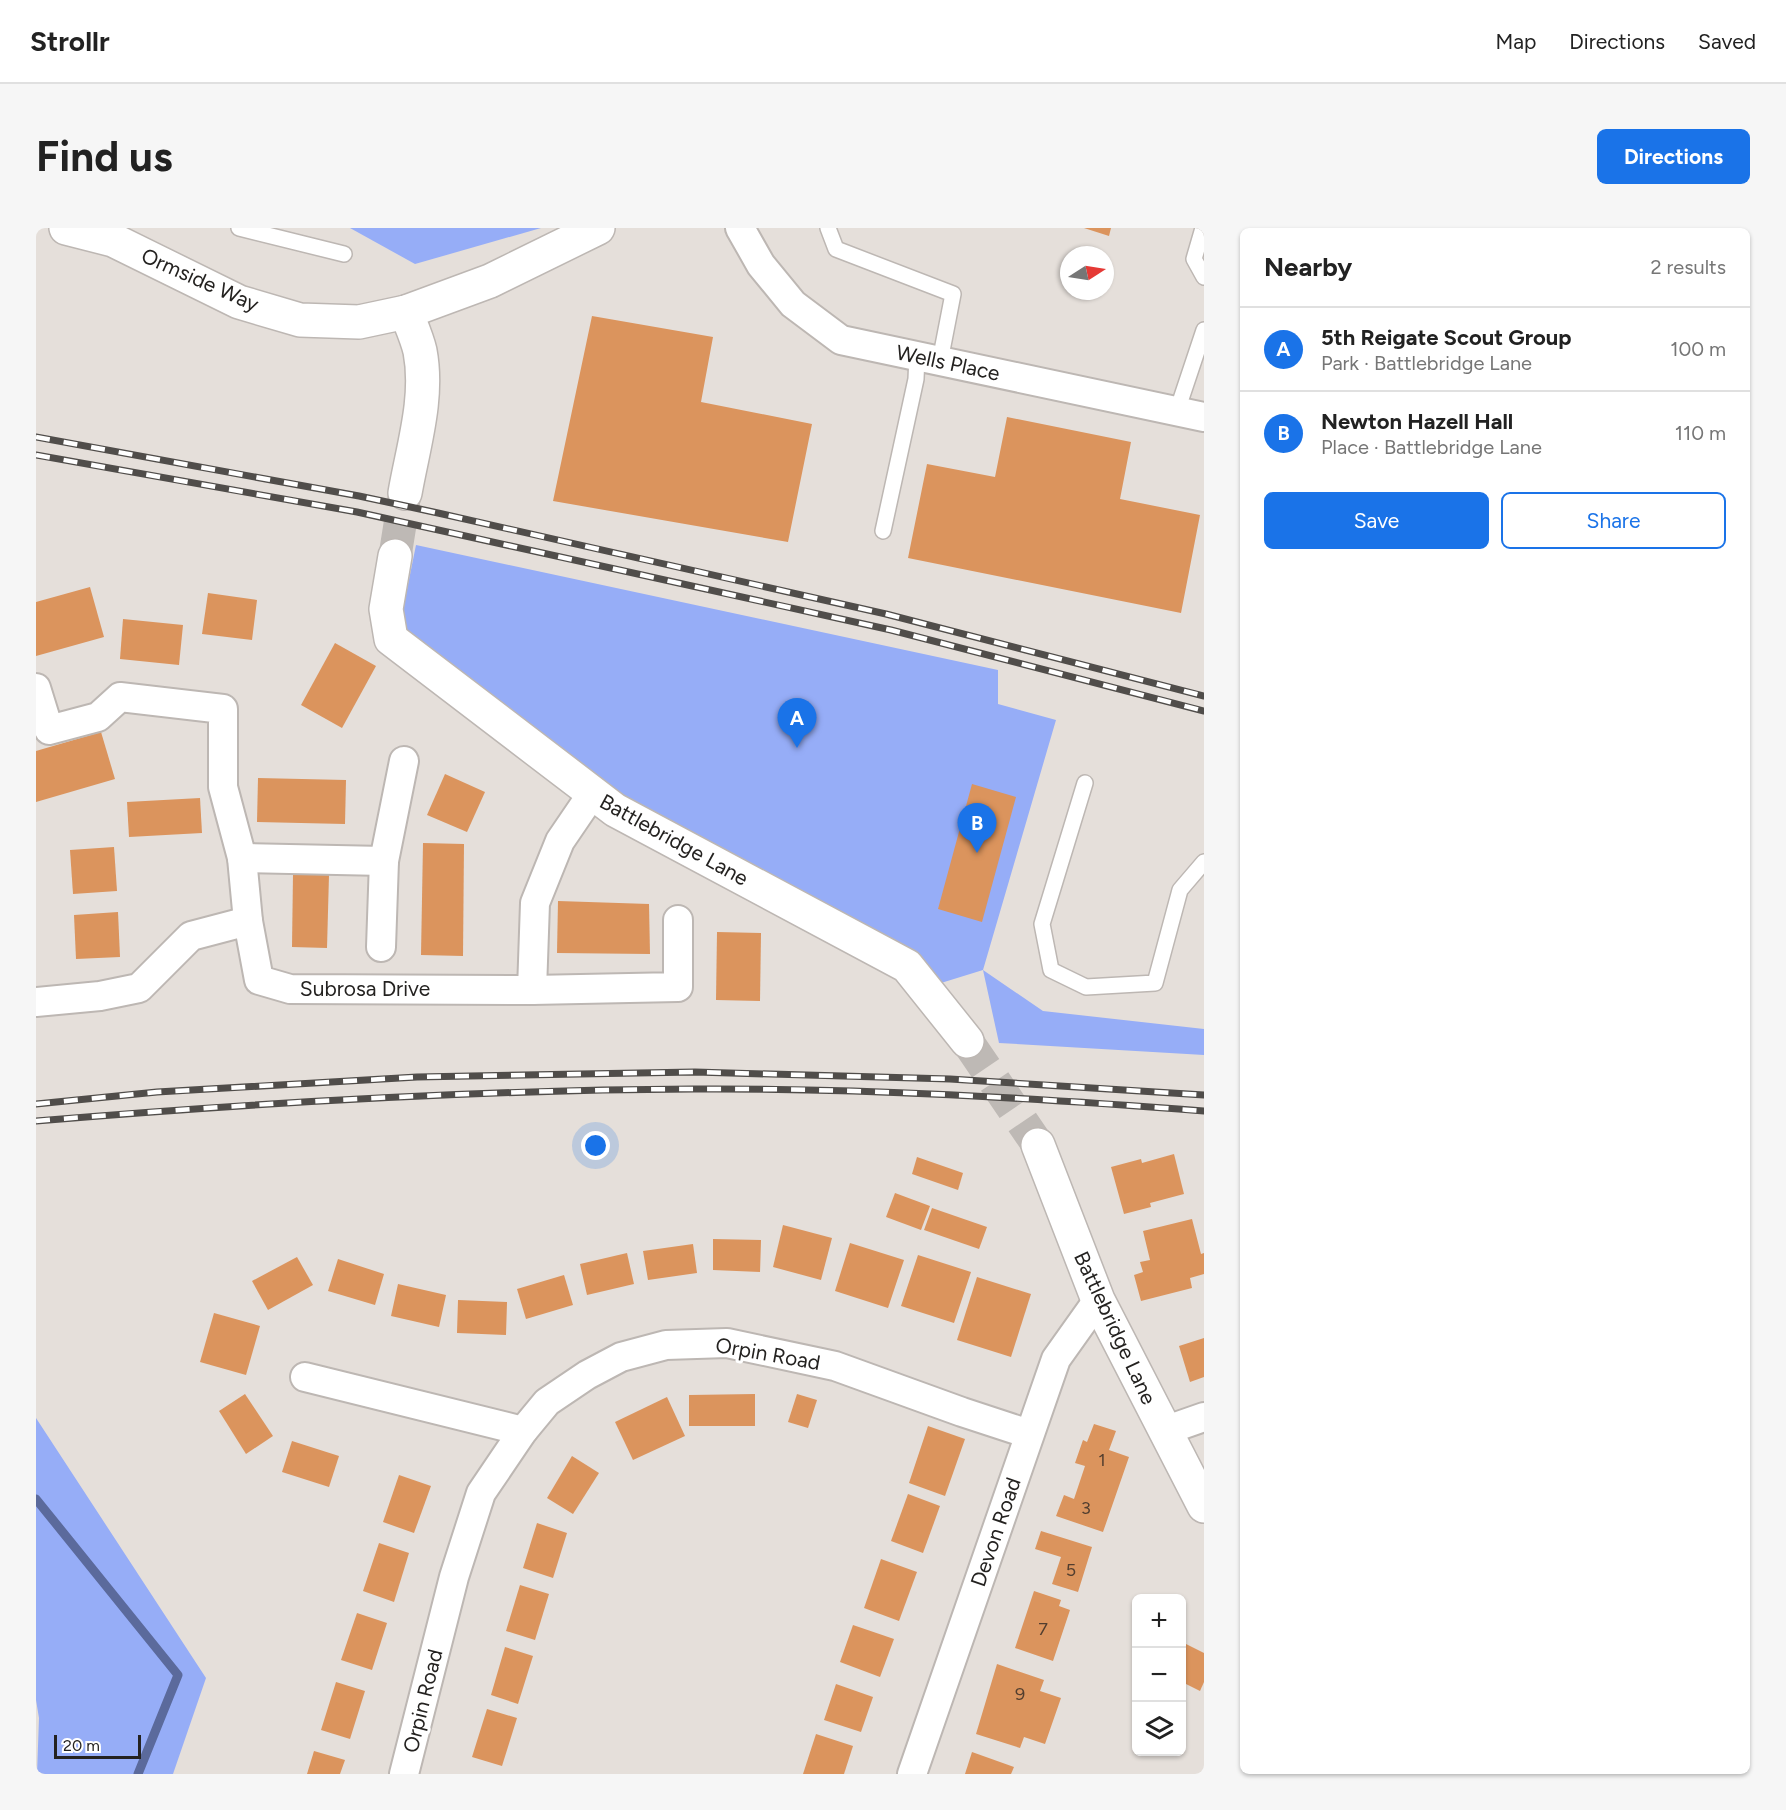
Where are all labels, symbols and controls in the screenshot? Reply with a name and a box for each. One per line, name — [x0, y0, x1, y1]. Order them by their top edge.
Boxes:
text: Strollr — [30, 24, 110, 58]
text: Map — [1495, 29, 1536, 54]
text: Directions — [1569, 29, 1665, 54]
text: Saved — [1698, 29, 1756, 54]
button: Directions — [1597, 129, 1750, 184]
text: Find us — [36, 131, 173, 182]
street label: Ormside Way — [138, 243, 263, 317]
north arrow — [1060, 246, 1114, 300]
text: Nearby — [1264, 251, 1352, 283]
text: 2 results — [1650, 255, 1726, 279]
text: 5th Reigate Scout Group — [1321, 324, 1571, 351]
text: A — [1276, 337, 1291, 361]
text: 100 m — [1670, 337, 1726, 361]
street label: Wells Place — [894, 339, 1002, 386]
text: Park · Battlebridge Lane — [1321, 351, 1532, 375]
text: Newton Hazell Hall — [1321, 408, 1513, 435]
text: B — [1277, 421, 1290, 445]
text: 110 m — [1675, 421, 1726, 445]
text: Place · Battlebridge Lane — [1321, 435, 1542, 459]
button: Save — [1264, 492, 1489, 549]
button: Share — [1501, 492, 1726, 549]
pin: A — [778, 698, 816, 748]
street label: Battlebridge Lane — [596, 788, 753, 891]
pin: B — [958, 804, 996, 853]
street label: Subrosa Drive — [300, 976, 430, 1001]
your location — [581, 1131, 610, 1160]
street label: Battlebridge Lane — [1069, 1247, 1162, 1408]
street label: Orpin Road — [714, 1332, 822, 1375]
house number: 1 — [1098, 1449, 1106, 1471]
street label: Devon Road — [965, 1474, 1026, 1590]
house number: 3 — [1081, 1497, 1091, 1519]
house number: 5 — [1066, 1559, 1076, 1581]
map controls — [1132, 1594, 1186, 1756]
button: + — [1132, 1594, 1186, 1648]
house number: 7 — [1038, 1618, 1048, 1640]
street label: Orpin Road — [398, 1646, 447, 1755]
button: − — [1132, 1648, 1186, 1702]
house number: 9 — [1015, 1683, 1025, 1705]
button: layers — [1132, 1702, 1186, 1756]
scale bar — [54, 1732, 141, 1760]
text: 20 m — [63, 1736, 100, 1755]

